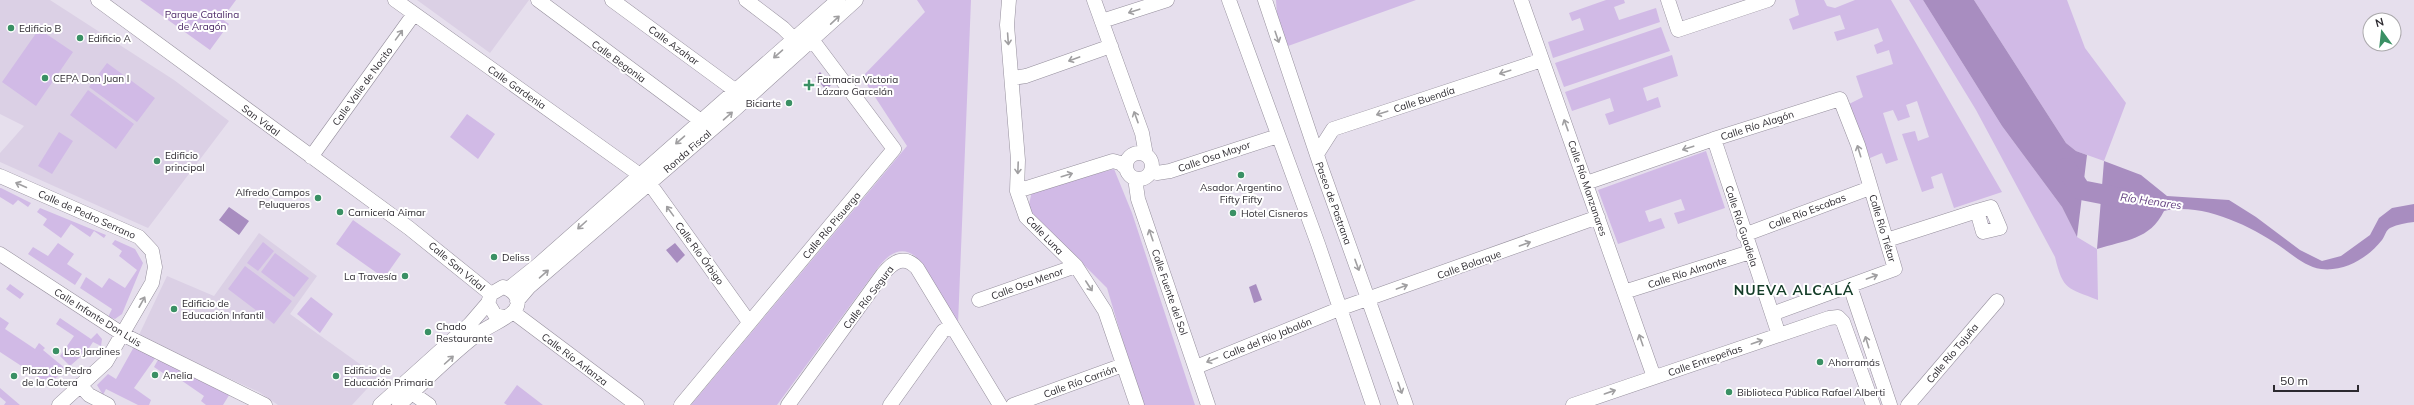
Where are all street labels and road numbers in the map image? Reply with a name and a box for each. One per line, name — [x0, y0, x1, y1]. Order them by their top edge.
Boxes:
street label: Calle Azahar — [646, 23, 702, 68]
street label: Calle Begonia — [589, 37, 648, 85]
street label: Calle Valle de Nocito — [329, 44, 396, 128]
street label: Calle Gardenia — [485, 63, 548, 112]
street label: Calle Buendía — [1392, 83, 1456, 116]
street label: San Vidal — [239, 102, 282, 139]
street label: Calle Río Alagón — [1719, 107, 1796, 143]
street label: Ronda Fiscal — [661, 127, 714, 176]
street label: Calle Osa Mayor — [1176, 138, 1252, 175]
street label: Calle Río Manzanares — [1565, 139, 1610, 238]
street label: Paseo de Pastrana — [1313, 160, 1355, 246]
street label: Calle Río Guadiela — [1722, 184, 1761, 268]
street label: Calle de Pedro Serrano — [36, 187, 138, 242]
street label: Calle Río Pisuerga — [799, 189, 863, 262]
street label: Calle Río Escabas — [1767, 191, 1848, 232]
street label: Calle Río Tiétar — [1866, 193, 1899, 264]
street label: Calle Luna — [1023, 213, 1066, 257]
street label: Calle Río Órbigo — [672, 219, 727, 288]
street label: Calle San Vidal — [426, 239, 488, 294]
street label: Calle Fuente del Sol — [1149, 247, 1190, 337]
street label: Calle Bolarque — [1435, 247, 1503, 282]
street label: Calle Río Almonte — [1646, 254, 1728, 291]
street label: Calle Río Segura — [840, 263, 897, 332]
street label: Calle Osa Menor — [989, 264, 1065, 303]
street label: Calle Infante Don Luis — [52, 285, 144, 350]
street label: Calle del Río Jabalón — [1221, 315, 1314, 362]
street label: Calle Río Tajuña — [1923, 321, 1981, 386]
street label: Calle Río Arlanza — [539, 330, 610, 389]
street label: Calle Entrepeñas — [1666, 342, 1744, 379]
street label: Calle Río Carrión — [1042, 362, 1119, 401]

